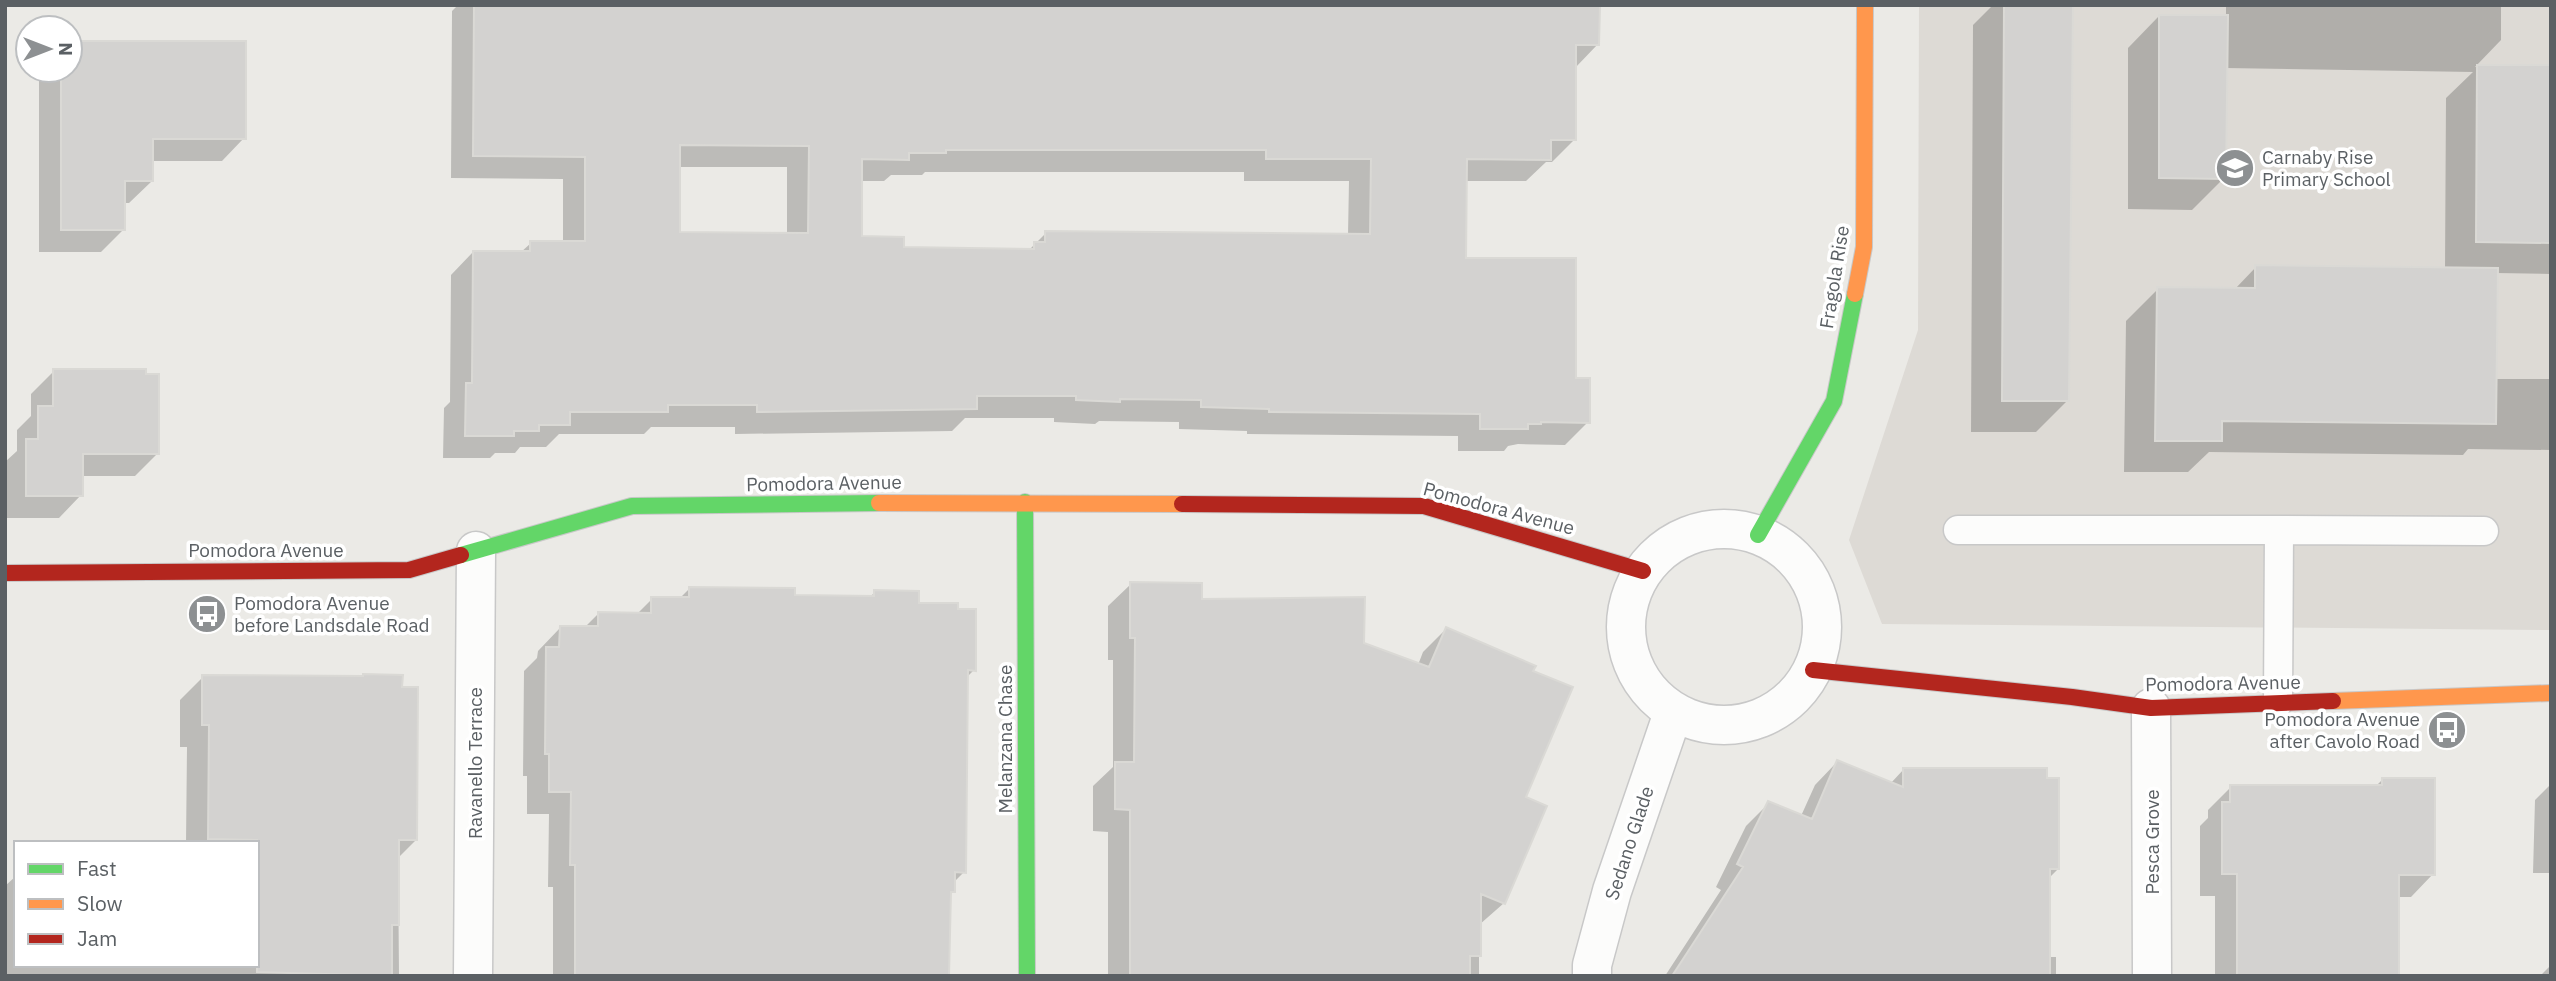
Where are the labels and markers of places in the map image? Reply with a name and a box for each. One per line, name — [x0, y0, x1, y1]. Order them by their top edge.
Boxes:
place label: Carnaby Rise Primary School — [2262, 145, 2391, 191]
school or university icon: Carnaby Rise Primary School — [2214, 147, 2256, 189]
place label: Pomodora Avenue before Landsdale Road — [234, 591, 430, 637]
bus stop icon: Pomodora Avenue before Landsdale Road — [186, 593, 228, 635]
place label: Pomodora Avenue after Cavolo Road — [2264, 707, 2420, 753]
bus stop icon: Pomodora Avenue after Cavolo Road — [2426, 709, 2468, 751]

